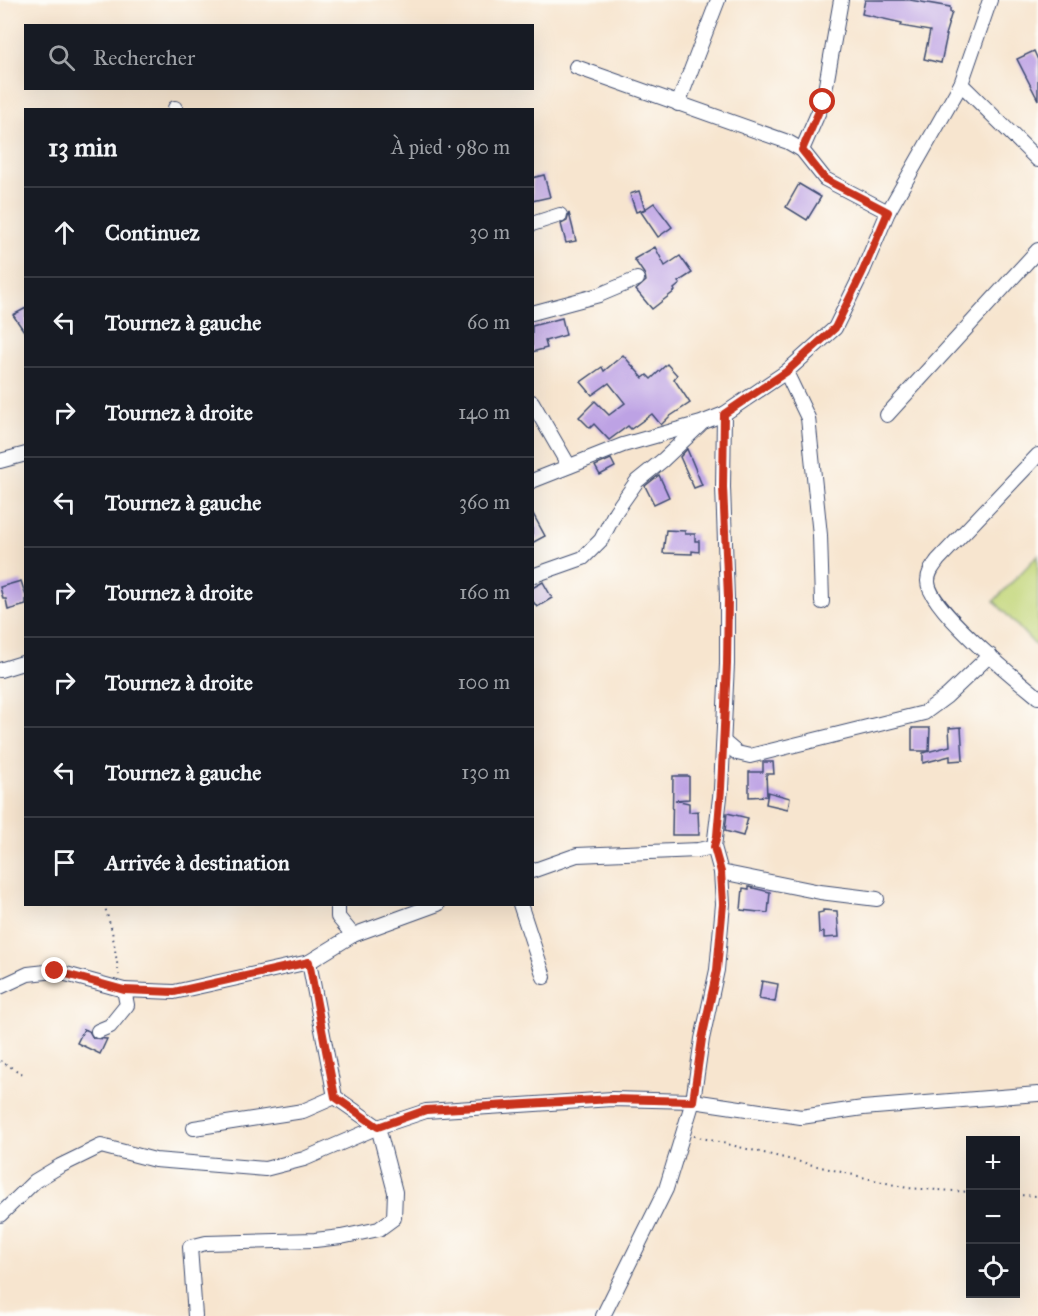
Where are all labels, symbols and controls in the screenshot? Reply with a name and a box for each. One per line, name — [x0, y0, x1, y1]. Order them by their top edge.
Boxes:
search box — [24, 24, 534, 90]
icon: search — [45, 41, 78, 74]
text: Rechercher — [93, 44, 195, 71]
route start — [809, 88, 835, 114]
text: 13 min — [48, 131, 117, 163]
text: À pied · 980 m — [391, 135, 510, 159]
icon: ahead — [48, 216, 81, 249]
text: Continuez — [105, 219, 200, 246]
text: 30 m — [469, 220, 510, 244]
icon: left — [48, 306, 81, 339]
text: Tournez à gauche — [105, 309, 261, 336]
text: 60 m — [467, 310, 510, 334]
icon: right — [48, 396, 81, 429]
text: Tournez à droite — [105, 399, 253, 426]
text: 140 m — [458, 400, 510, 424]
icon: left — [48, 486, 81, 519]
text: Tournez à gauche — [105, 489, 261, 516]
text: 360 m — [459, 490, 510, 514]
icon: right — [48, 576, 81, 609]
text: Tournez à droite — [105, 579, 253, 606]
text: 160 m — [459, 580, 510, 604]
icon: right — [48, 666, 81, 699]
text: Tournez à droite — [105, 669, 253, 696]
text: 100 m — [458, 670, 510, 694]
icon: left — [48, 756, 81, 789]
text: Tournez à gauche — [105, 759, 261, 786]
text: 130 m — [461, 760, 510, 784]
icon: arrive — [48, 846, 81, 879]
text: Arrivée à destination — [105, 849, 290, 876]
route end — [41, 957, 67, 983]
map controls — [966, 1136, 1020, 1298]
button: + — [966, 1136, 1020, 1190]
button: − — [966, 1190, 1020, 1244]
button: locate — [966, 1244, 1020, 1298]

